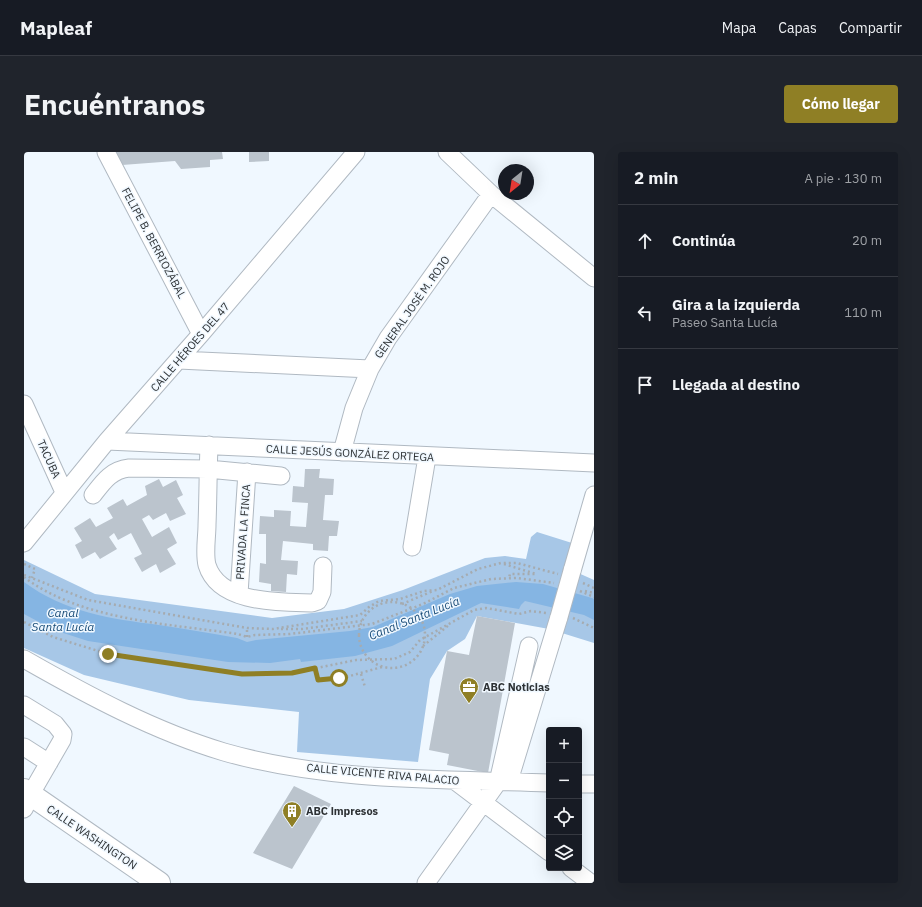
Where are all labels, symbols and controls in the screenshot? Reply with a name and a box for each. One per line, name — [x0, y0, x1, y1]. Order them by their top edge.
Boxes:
text: Mapleaf — [20, 16, 92, 40]
text: Mapa — [722, 19, 756, 37]
text: Capas — [778, 19, 817, 37]
text: Compartir — [839, 19, 902, 37]
button: Cómo llegar — [784, 85, 898, 123]
text: Encuéntranos — [24, 86, 205, 123]
north arrow — [498, 164, 534, 200]
text: 2 min — [634, 167, 678, 189]
text: A pie · 130 m — [804, 170, 882, 187]
street label: FELIPE B. BERRIOZÁBAL — [119, 185, 189, 301]
icon: ahead — [634, 230, 656, 252]
text: Continúa — [672, 231, 736, 250]
text: 20 m — [852, 232, 882, 249]
street label: GENERAL JOSÉ M. ROJO — [371, 253, 453, 361]
text: Gira a la izquierda — [672, 295, 800, 314]
street label: CALLE HÉROES DEL 47 — [148, 300, 232, 394]
icon: left — [634, 302, 656, 324]
text: 110 m — [844, 304, 882, 321]
text: Paseo Santa Lucía — [672, 314, 777, 331]
icon: arrive — [634, 374, 656, 396]
text: Llegada al destino — [672, 375, 800, 394]
street label: TACUBA — [34, 437, 64, 481]
street label: CALLE JESÚS GONZÁLEZ ORTEGA — [266, 442, 434, 464]
street label: PRIVADA LA FINCA — [233, 484, 253, 580]
water label: Canal Santa Lucía — [366, 593, 462, 643]
water label: Canal Santa Lucía — [32, 605, 94, 634]
route end — [99, 645, 117, 663]
route start — [330, 669, 348, 687]
office icon: ABC Noticias — [458, 676, 480, 704]
place label: ABC Noticias — [483, 680, 550, 694]
map controls — [546, 727, 582, 871]
button: + — [546, 727, 582, 763]
street label: CALLE VICENTE RIVA PALACIO — [306, 760, 460, 788]
button: − — [546, 763, 582, 799]
button: locate — [546, 799, 582, 835]
building icon: ABC impresos — [281, 800, 303, 828]
street label: CALLE WASHINGTON — [44, 802, 140, 872]
place label: ABC impresos — [306, 804, 379, 818]
button: layers — [546, 835, 582, 871]

